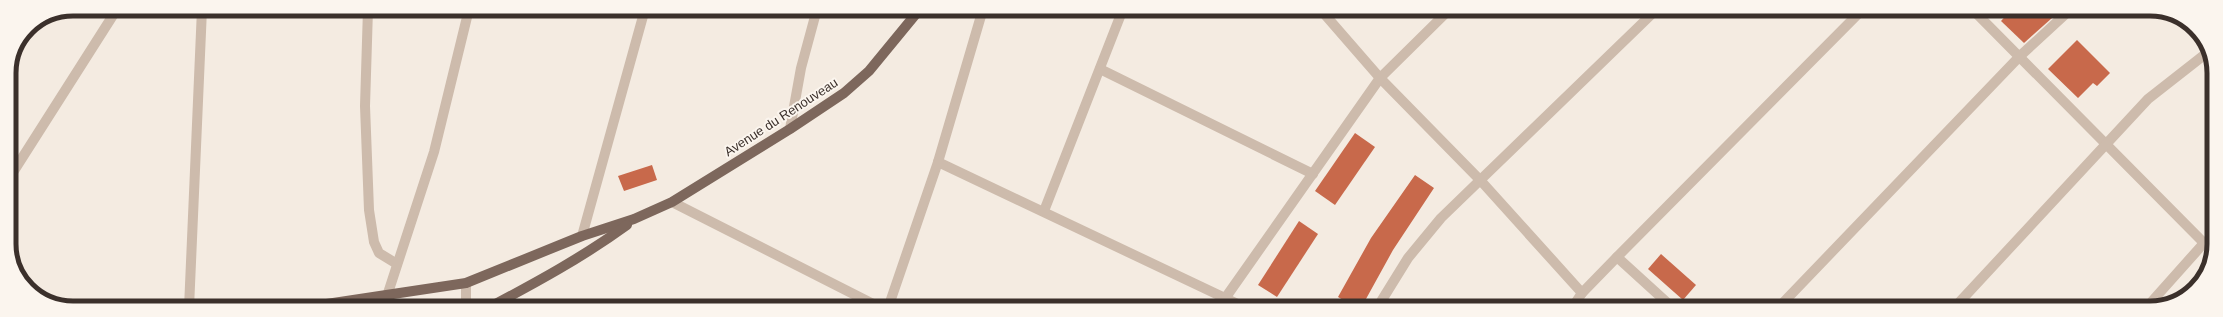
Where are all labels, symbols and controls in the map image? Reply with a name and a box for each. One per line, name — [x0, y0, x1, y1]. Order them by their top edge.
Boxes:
street label: Avenue du Renouveau — [722, 75, 840, 159]

